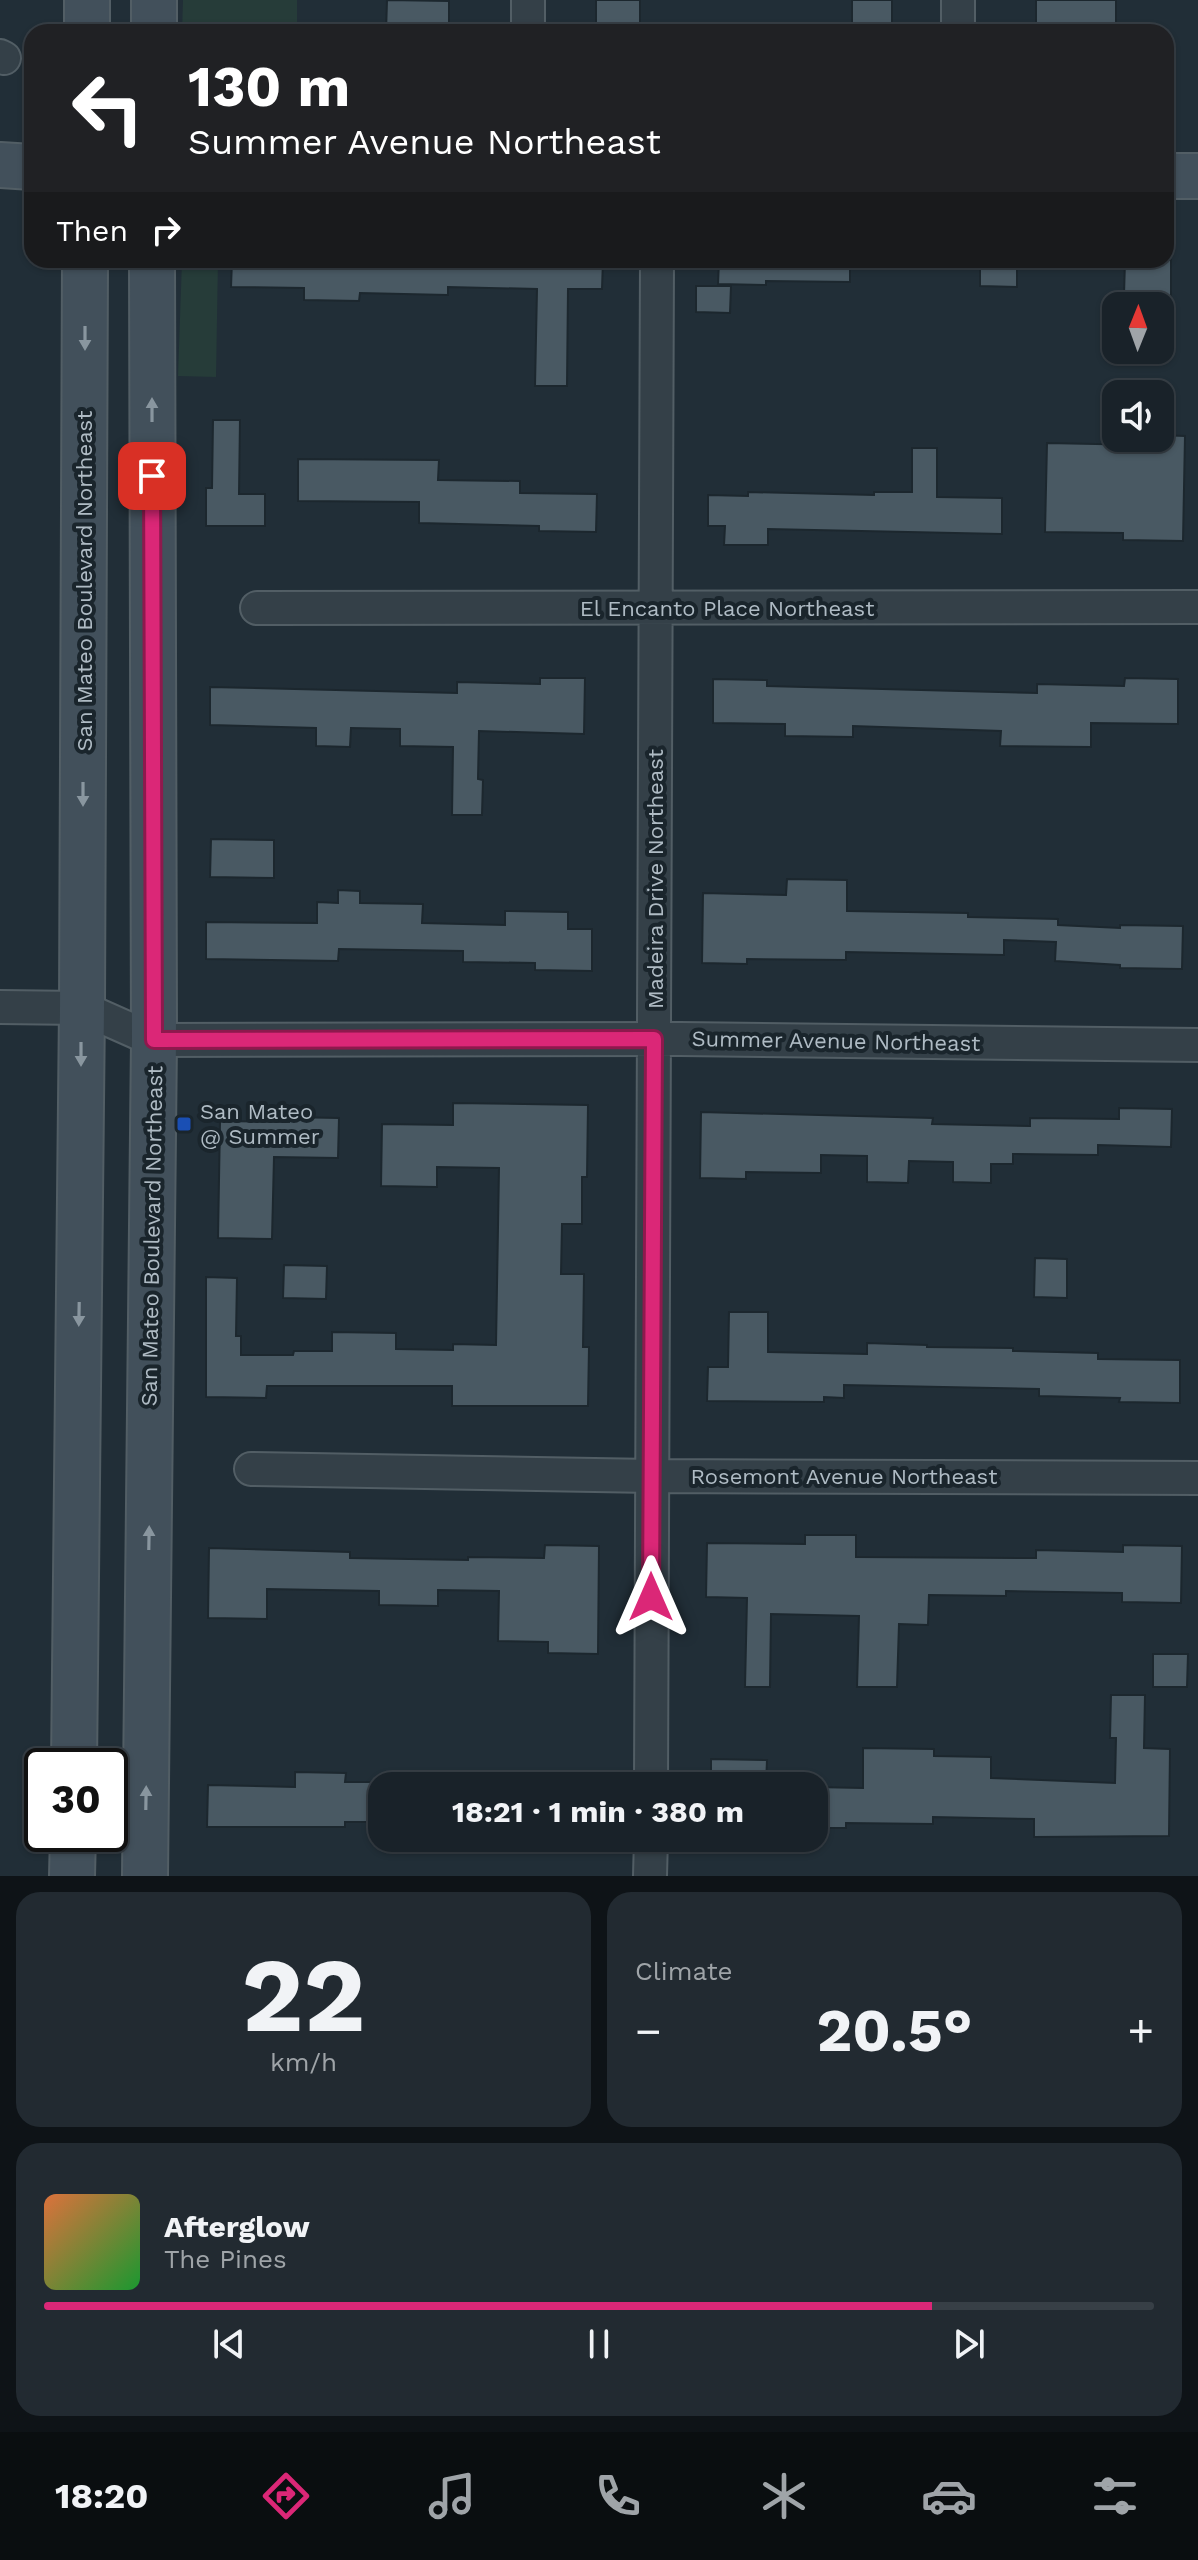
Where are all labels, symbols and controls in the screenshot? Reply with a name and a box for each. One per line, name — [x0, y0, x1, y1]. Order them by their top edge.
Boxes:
text: 130 m — [188, 54, 350, 120]
icon: left — [56, 56, 160, 160]
text: Summer Avenue Northeast — [188, 121, 661, 163]
icon: right — [144, 208, 188, 252]
text: Then — [56, 213, 128, 248]
north arrow — [1102, 292, 1174, 364]
map controls — [1102, 292, 1174, 452]
one-way arrow — [79, 326, 91, 351]
button: sound — [1102, 380, 1174, 452]
one-way arrow — [146, 397, 158, 422]
street label: San Mateo Boulevard Northeast — [72, 411, 97, 751]
pin — [118, 442, 186, 510]
icon: arrive — [130, 454, 174, 498]
street label: El Encanto Place Northeast — [580, 596, 874, 621]
street label: Madeira Drive Northeast — [643, 749, 668, 1009]
one-way arrow — [77, 782, 89, 807]
street label: Summer Avenue Northeast — [691, 1026, 981, 1056]
one-way arrow — [75, 1042, 87, 1067]
street label: San Mateo Boulevard Northeast — [137, 1065, 167, 1407]
place label: San Mateo @ Summer — [200, 1099, 320, 1149]
marker: San Mateo @ Summer — [175, 1115, 193, 1133]
one-way arrow — [72, 1302, 85, 1327]
street label: Rosemont Avenue Northeast — [691, 1464, 997, 1489]
one-way arrow — [143, 1525, 155, 1550]
position arrow — [609, 1555, 693, 1639]
speed limit sign: 30 — [24, 1748, 128, 1852]
one-way arrow — [140, 1785, 152, 1810]
text: 18:21 · 1 min · 380 m — [452, 1794, 744, 1829]
text: 22 — [242, 1934, 365, 2056]
text: Climate — [635, 1956, 733, 1986]
text: 20.5° — [817, 1995, 972, 2066]
text: − — [635, 2005, 662, 2057]
text: + — [1127, 2005, 1154, 2057]
text: km/h — [270, 2047, 337, 2077]
text: Afterglow — [164, 2209, 310, 2244]
text: The Pines — [164, 2244, 287, 2274]
icon: previous — [207, 2322, 251, 2366]
icon: pause — [577, 2322, 621, 2366]
icon: next — [947, 2322, 991, 2366]
icon: directions — [258, 2468, 314, 2524]
icon: music — [424, 2468, 480, 2524]
icon: phone — [590, 2468, 646, 2524]
icon: climate — [756, 2468, 812, 2524]
icon: car — [921, 2468, 977, 2524]
icon: filters — [1087, 2468, 1143, 2524]
text: 18:20 — [55, 2475, 148, 2517]

